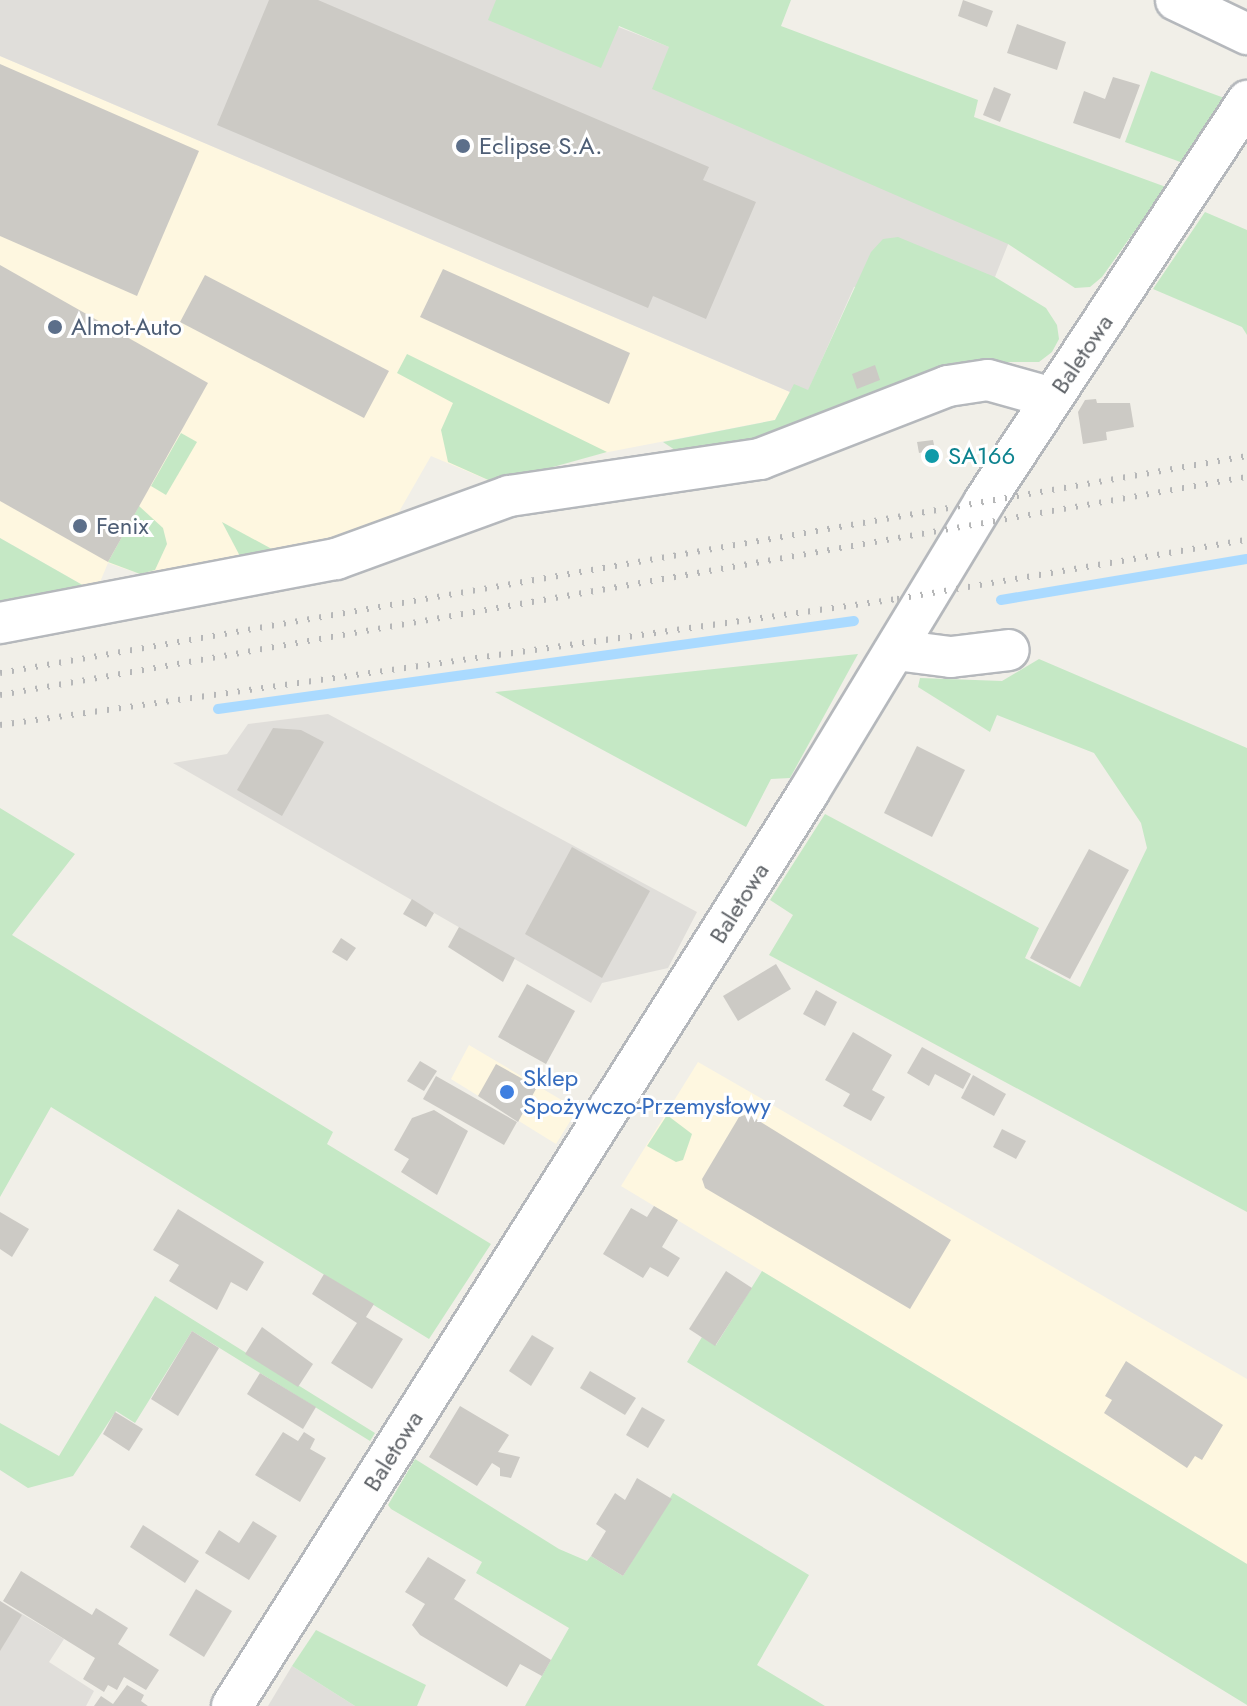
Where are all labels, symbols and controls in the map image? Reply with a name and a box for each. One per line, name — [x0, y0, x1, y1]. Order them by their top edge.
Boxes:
place label: Eclipse S.A. — [479, 132, 602, 160]
marker: Eclipse S.A. — [454, 137, 472, 155]
street label: Baletowa — [1045, 309, 1119, 399]
place label: Almot-Auto — [71, 313, 182, 341]
marker: Almot-Auto — [46, 318, 64, 336]
place label: SA166 — [948, 442, 1015, 470]
marker: SA166 — [923, 447, 941, 465]
place label: Fenix — [96, 512, 149, 540]
marker: Fenix — [71, 517, 89, 535]
street label: Baletowa — [703, 858, 775, 948]
place label: Sklep Spożywczo-Przemysłowy — [523, 1064, 771, 1120]
marker: Sklep Spożywczo-Przemysłowy — [498, 1083, 516, 1101]
street label: Baletowa — [357, 1406, 429, 1496]

